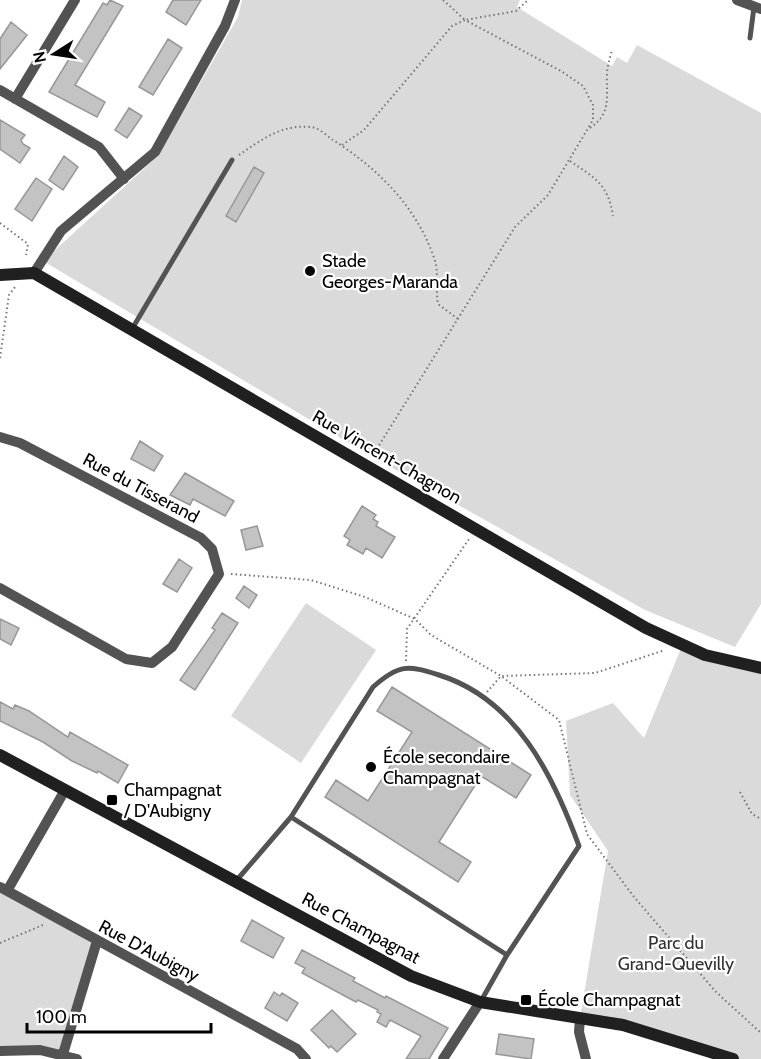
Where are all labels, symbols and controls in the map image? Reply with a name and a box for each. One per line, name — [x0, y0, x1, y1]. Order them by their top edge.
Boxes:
north arrow — [24, 24, 84, 84]
text: N — [29, 50, 50, 65]
place label: Stade Georges-Maranda — [322, 250, 458, 293]
marker: Stade Georges-Maranda — [303, 264, 317, 278]
street label: Rue Vincent-Chagnon — [309, 405, 465, 509]
street label: Rue du Tisserand — [79, 448, 203, 528]
place label: École secondaire Champagnat — [383, 746, 510, 789]
marker: École secondaire Champagnat — [364, 760, 378, 774]
place label: Champagnat / D'Aubigny — [123, 779, 222, 822]
marker: Champagnat / D'Aubigny — [105, 793, 119, 807]
street label: Rue Champagnat — [298, 888, 424, 968]
street label: Rue D'Aubigny — [95, 915, 203, 987]
park label: Parc du Grand-Quevilly — [618, 932, 734, 975]
place label: École Champagnat — [538, 989, 681, 1011]
marker: École Champagnat — [519, 993, 533, 1007]
scale bar — [27, 996, 212, 1034]
text: 100 m — [36, 1006, 87, 1028]

